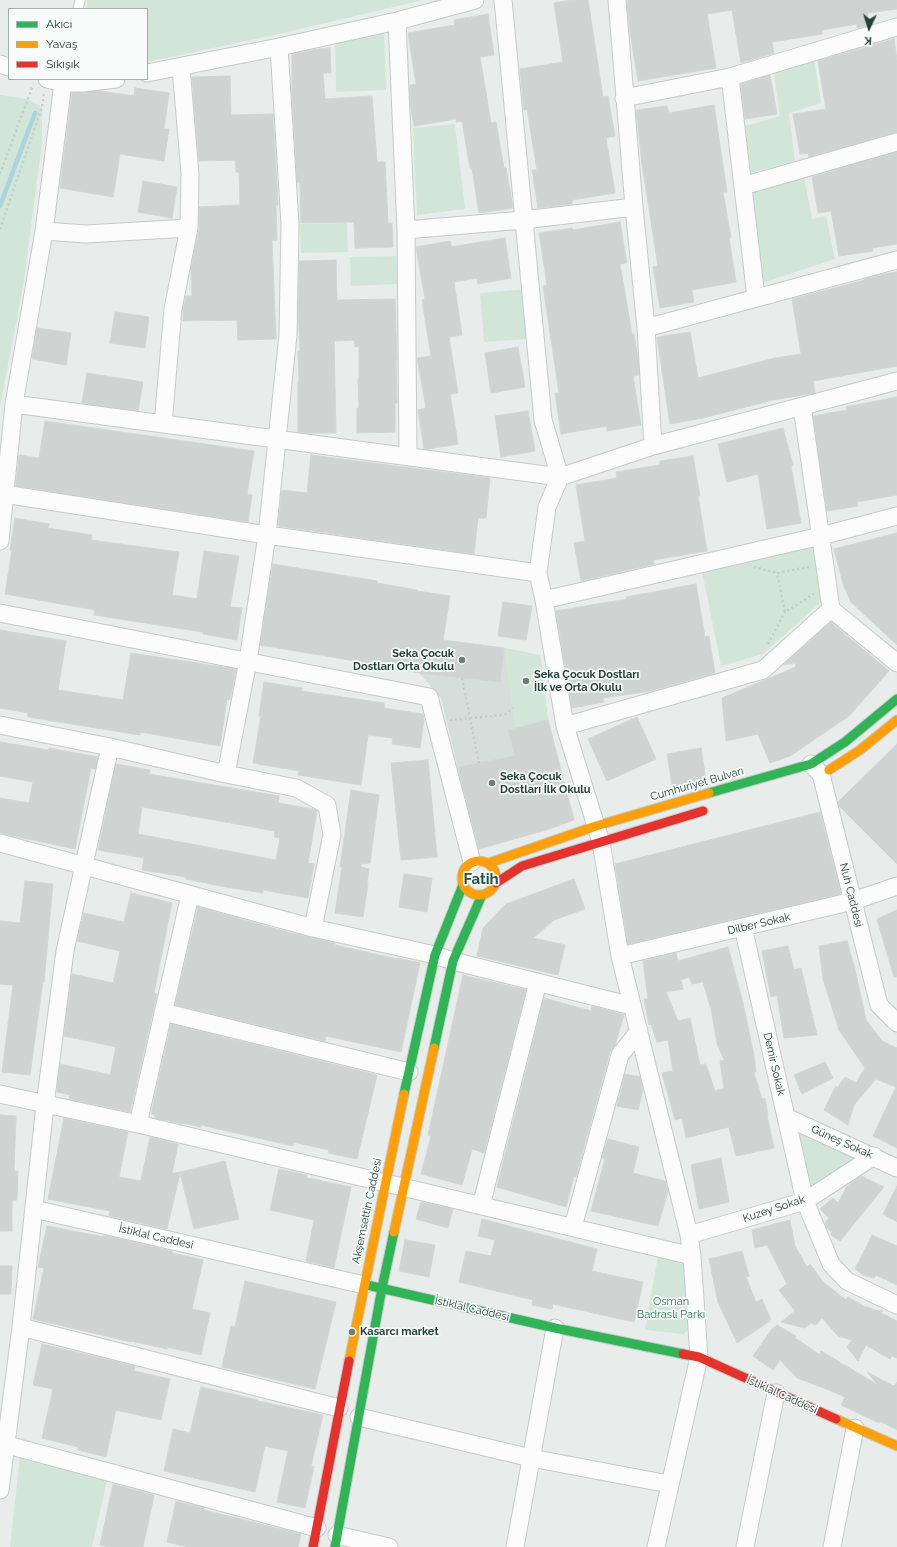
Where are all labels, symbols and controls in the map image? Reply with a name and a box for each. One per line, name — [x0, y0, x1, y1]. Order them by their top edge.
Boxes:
legend — [8, 8, 148, 80]
north arrow — [849, 8, 889, 48]
text: Akıcı — [46, 17, 72, 31]
text: K — [864, 34, 872, 47]
text: Yavaş — [46, 37, 78, 51]
text: Sıkışık — [46, 57, 80, 71]
place label: Seka Çocuk Dostları Orta Okulu — [353, 647, 454, 673]
marker: Seka Çocuk Dostları Orta Okulu — [457, 655, 467, 665]
place label: Seka Çocuk Dostları İlk ve Orta Okulu — [534, 668, 639, 694]
marker: Seka Çocuk Dostları İlk ve Orta Okulu — [521, 676, 531, 686]
street label: Cumhuriyet Bulvarı — [649, 764, 745, 804]
place label: Seka Çocuk Dostları İlk Okulu — [500, 770, 591, 796]
marker: Seka Çocuk Dostları İlk Okulu — [487, 778, 497, 788]
street label: Nuh Caddesi — [837, 862, 865, 928]
district label: Fatih — [463, 870, 499, 888]
street label: Dilber Sokak — [726, 910, 792, 938]
street label: Demir Sokak — [760, 1031, 788, 1097]
street label: Güneş Sokak — [809, 1122, 875, 1162]
street label: Akşemsettin Caddesi — [349, 1157, 385, 1265]
street label: Kuzey Sokak — [741, 1193, 807, 1225]
street label: İstiklal Caddesi — [117, 1222, 195, 1252]
street label: İstiklal Caddesi — [433, 1294, 511, 1324]
park label: Osman Badraslı Parkı — [637, 1295, 705, 1321]
place label: Kasarcı market — [360, 1325, 439, 1339]
marker: Kasarcı market — [347, 1327, 357, 1337]
street label: İstiklal Caddesi — [745, 1373, 819, 1417]

